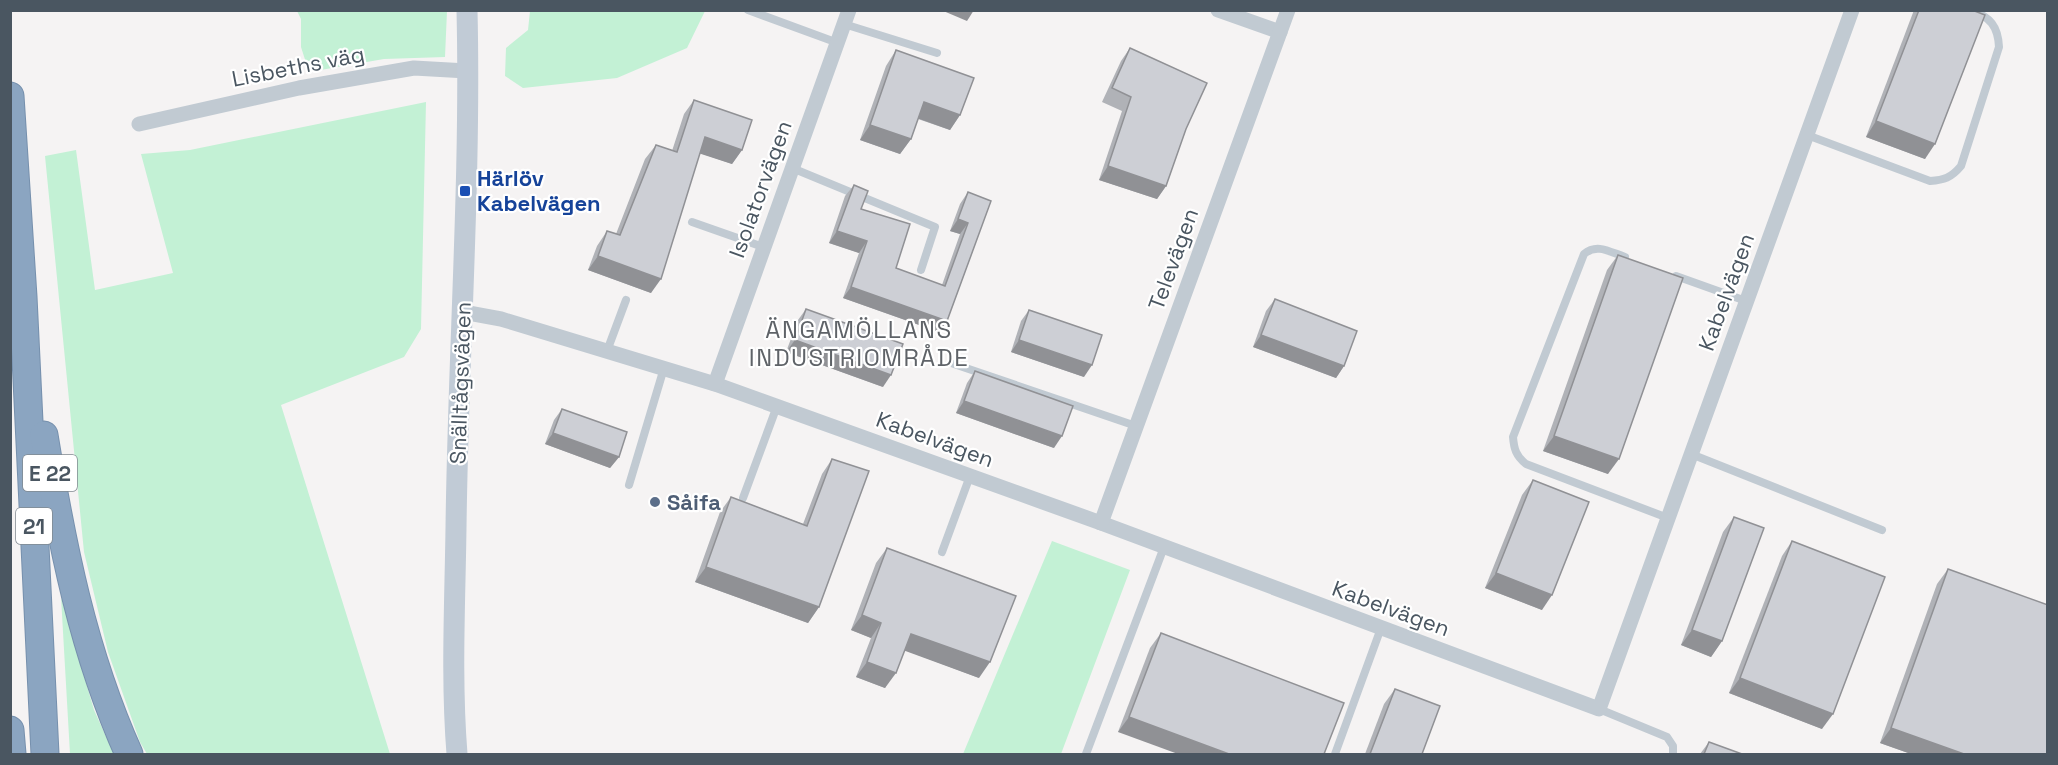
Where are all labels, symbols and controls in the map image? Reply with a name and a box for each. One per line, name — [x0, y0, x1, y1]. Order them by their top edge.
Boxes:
street label: Lisbeths väg — [229, 39, 367, 93]
street label: Isolatorvägen — [722, 117, 798, 261]
place label: Härlöv Kabelvägen — [477, 164, 601, 217]
marker: Härlöv Kabelvägen — [458, 184, 472, 198]
street label: Televägen — [1142, 204, 1204, 314]
street label: Kabelvägen — [1692, 229, 1760, 355]
street label: Snälltågsvägen — [443, 301, 477, 465]
district label: ÄNGAMÖLLANS INDUSTRIOMRÅDE — [749, 314, 969, 373]
street label: Kabelvägen — [872, 405, 998, 473]
road number: E 22 — [23, 455, 77, 491]
place label: Såifa — [667, 488, 721, 516]
marker: Såifa — [648, 495, 662, 509]
road number: 21 — [16, 508, 52, 544]
street label: Kabelvägen — [1328, 574, 1454, 642]

